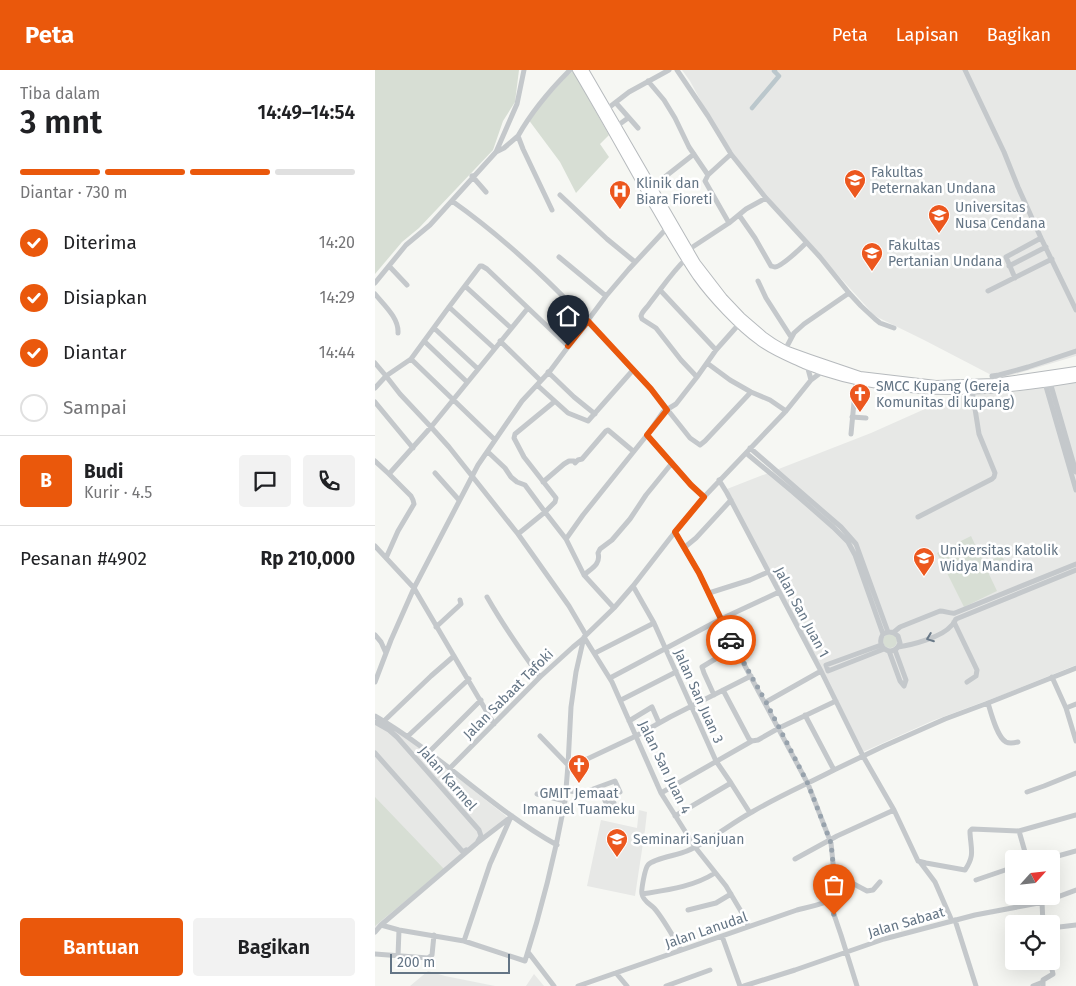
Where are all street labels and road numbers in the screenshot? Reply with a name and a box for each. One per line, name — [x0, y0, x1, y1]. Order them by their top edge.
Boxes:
street label: Jalan San Juan 1 — [770, 564, 833, 661]
street label: Jalan Sabaat Tafoki — [460, 646, 557, 743]
street label: Jalan San Juan 3 — [670, 646, 727, 746]
street label: Jalan San Juan 4 — [635, 718, 695, 817]
street label: Jalan Karmel — [415, 742, 480, 814]
street label: Jalan Sabaat — [866, 903, 947, 942]
street label: Jalan Lanudal — [663, 908, 750, 953]

